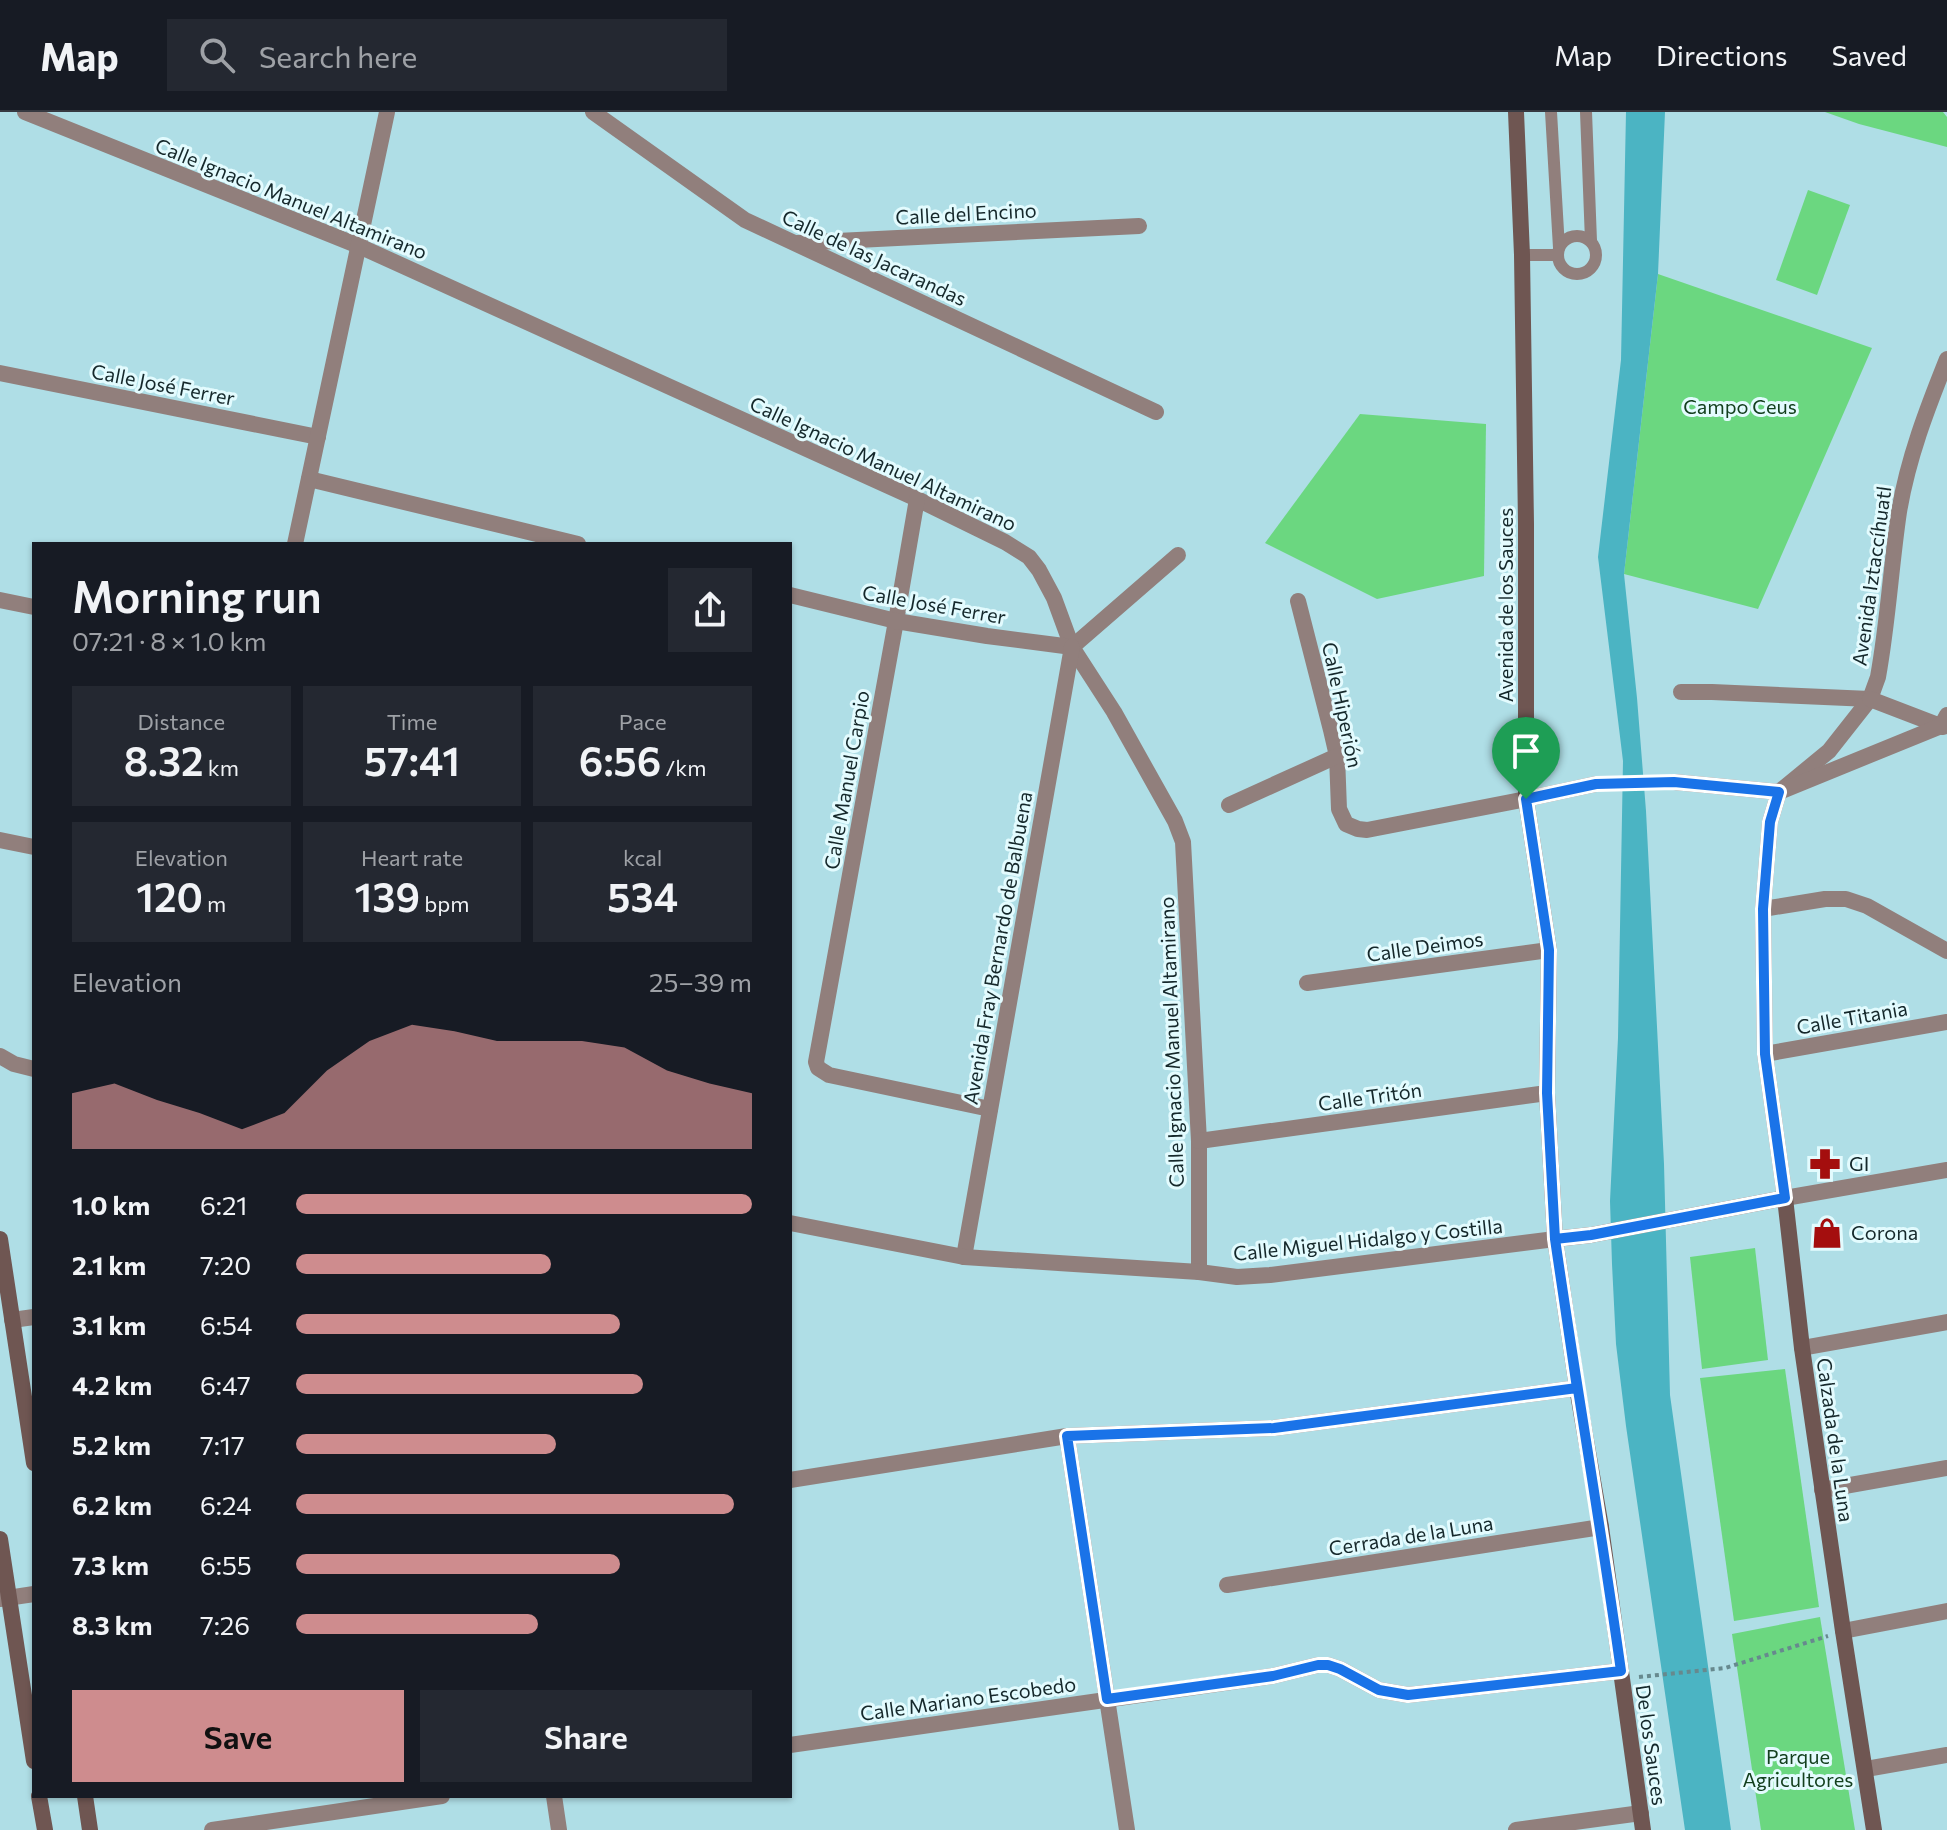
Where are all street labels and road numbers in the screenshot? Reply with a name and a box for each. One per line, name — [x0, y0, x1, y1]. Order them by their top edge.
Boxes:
street label: Calle Ignacio Manuel Altamirano — [152, 132, 431, 264]
street label: Calle del Encino — [895, 197, 1037, 229]
street label: Calle de las Jacarandas — [778, 204, 970, 310]
street label: Calle José Ferrer — [89, 358, 237, 410]
street label: Calle Ignacio Manuel Altamirano — [746, 391, 1020, 535]
street label: Avenida Iztaccíhuatl — [1846, 484, 1896, 667]
street label: Avenida de los Sauces — [1493, 508, 1517, 702]
street label: Calle José Ferrer — [860, 580, 1008, 628]
street label: Calle Hiperión — [1318, 640, 1368, 770]
street label: Calle Manuel Carpio — [818, 688, 874, 871]
street label: Avenida Fray Bernardo de Balbuena — [958, 789, 1036, 1106]
street label: Calle Ignacio Manuel Altamirano — [1154, 896, 1188, 1188]
street label: Calle Deimos — [1365, 926, 1485, 966]
street label: Calle Titania — [1794, 995, 1909, 1039]
street label: Calle Tritón — [1316, 1077, 1423, 1115]
street label: Calle Miguel Hidalgo y Costilla — [1232, 1213, 1504, 1265]
street label: Calzada de la Luna — [1813, 1356, 1859, 1523]
street label: Cerrada de la Luna — [1327, 1510, 1495, 1560]
street label: Calle Mariano Escobedo — [858, 1671, 1077, 1725]
street label: De los Sauces — [1632, 1683, 1672, 1807]

